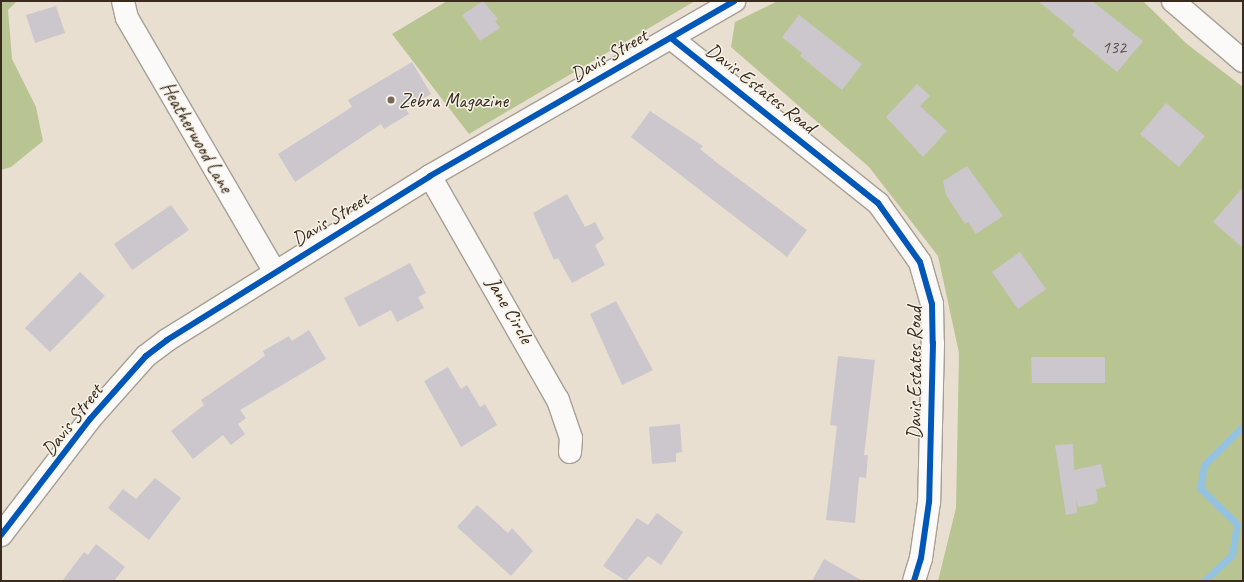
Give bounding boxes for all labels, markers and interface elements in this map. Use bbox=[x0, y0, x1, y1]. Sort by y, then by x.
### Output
street label: Davis Street bbox=[566, 23, 652, 87]
house number: 132 bbox=[1102, 36, 1126, 58]
street label: Davis Estates Road bbox=[701, 38, 821, 138]
street label: Heatherwood Lane bbox=[155, 77, 239, 197]
place label: Zebra Magazine bbox=[399, 88, 508, 112]
marker: Zebra Magazine bbox=[386, 95, 396, 105]
street label: Davis Street bbox=[287, 187, 373, 251]
street label: Jane Circle bbox=[482, 273, 538, 347]
street label: Davis Estates Road bbox=[902, 307, 926, 439]
street label: Davis Street bbox=[36, 379, 108, 461]

